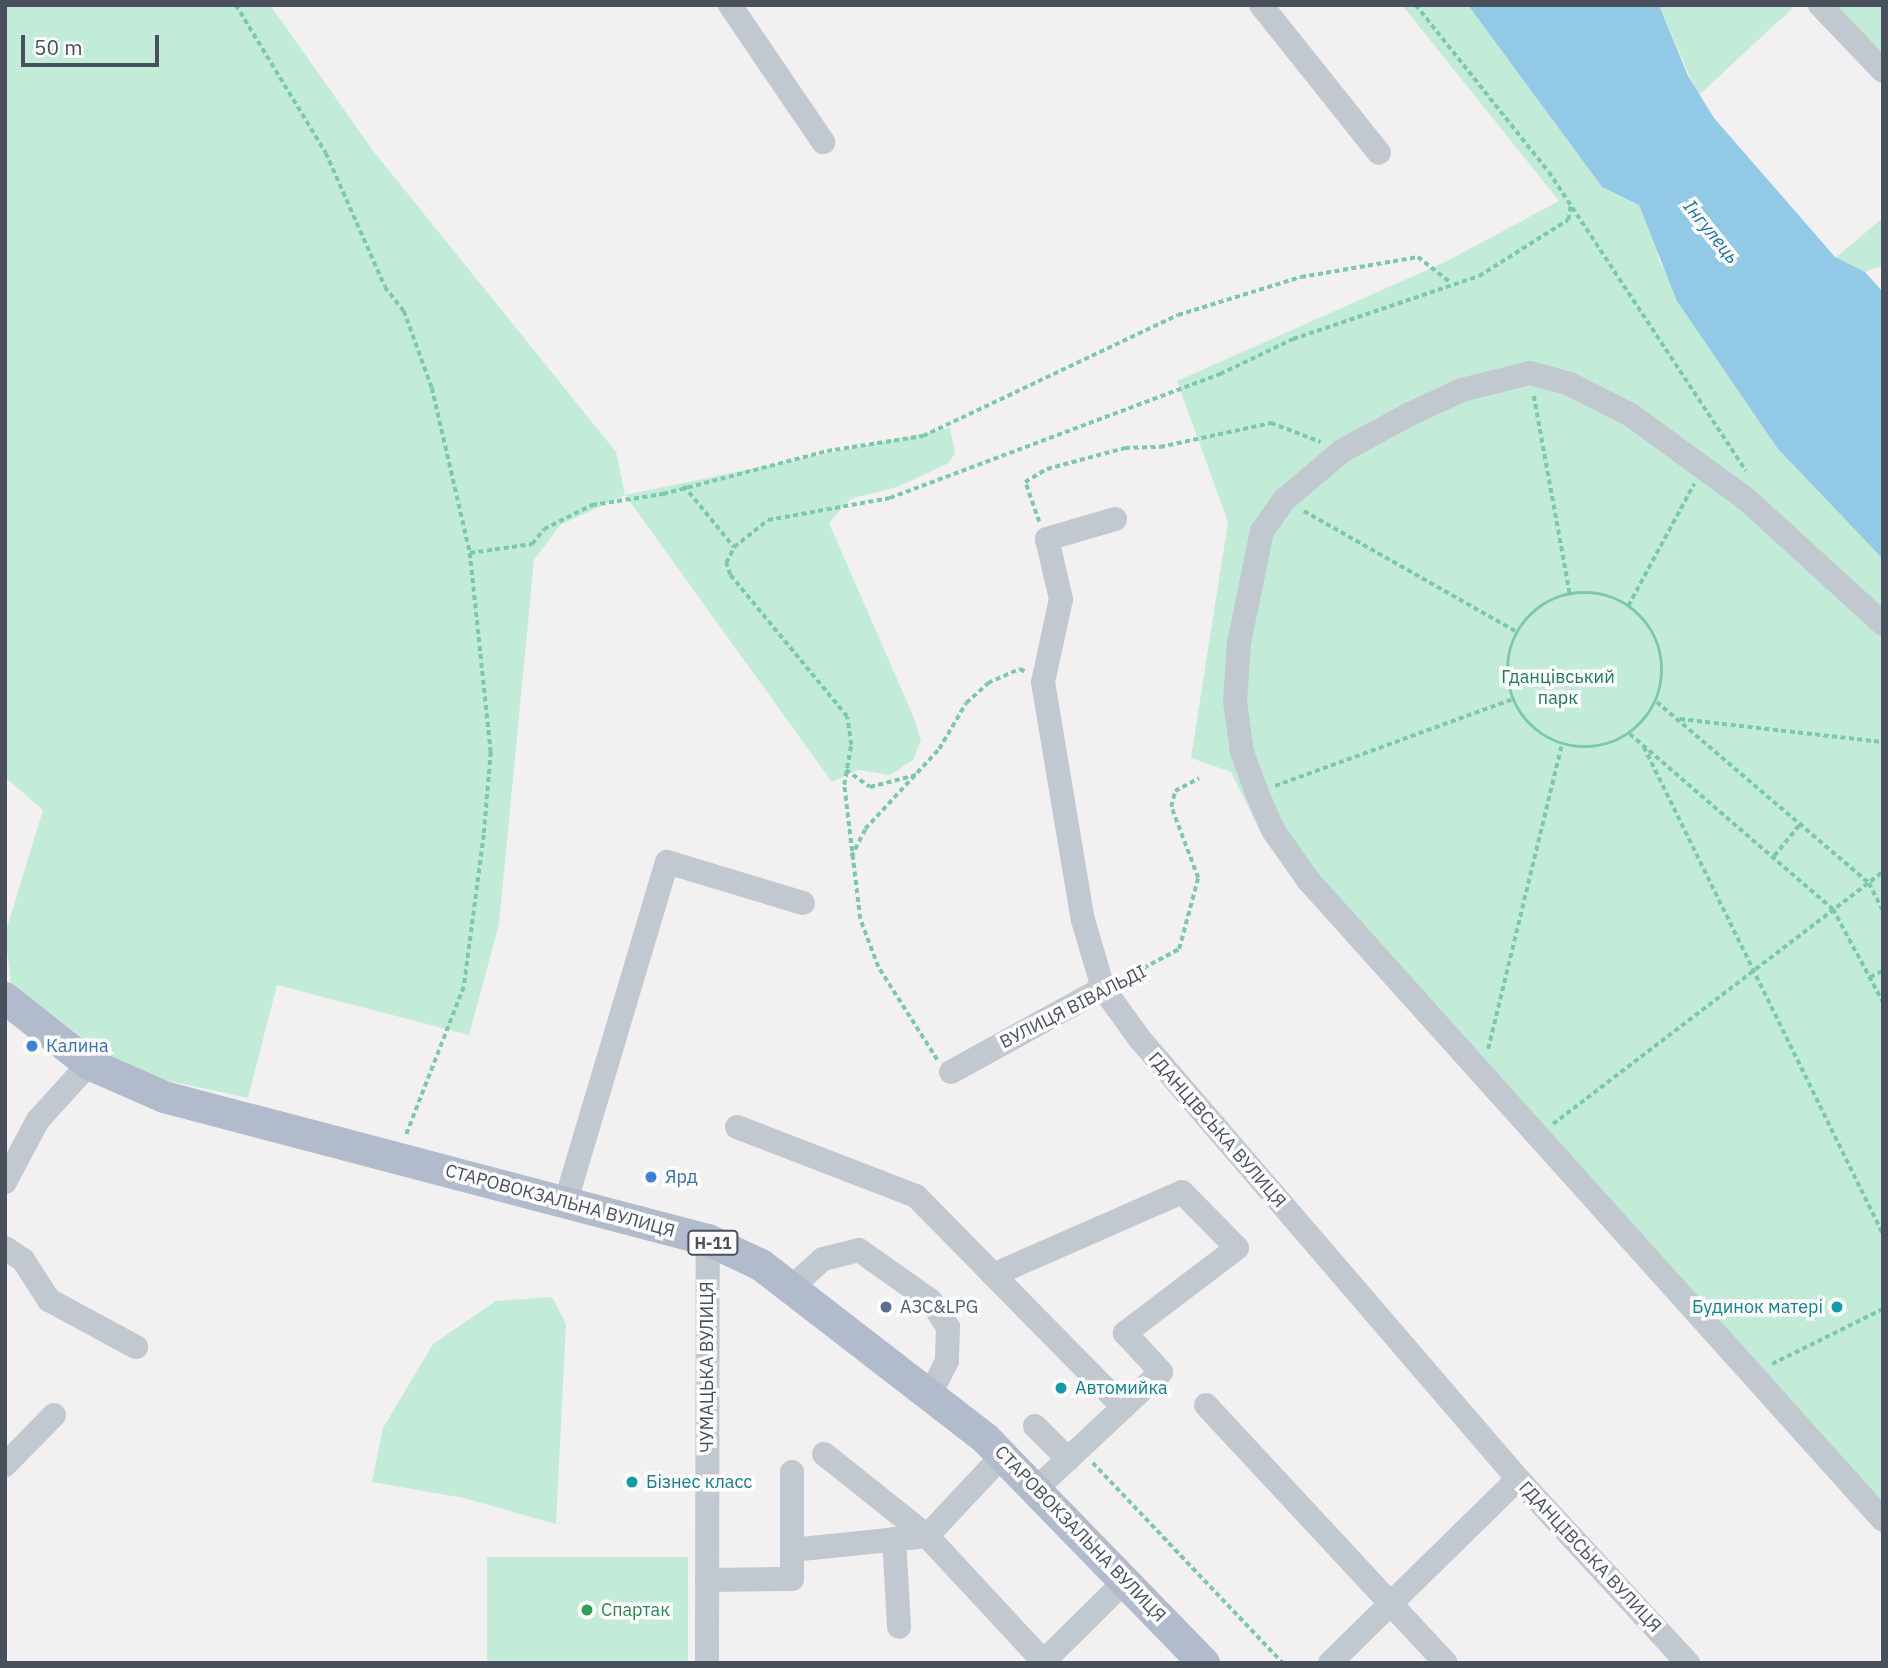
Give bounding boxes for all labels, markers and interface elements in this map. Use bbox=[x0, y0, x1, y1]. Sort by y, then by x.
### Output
scale bar bbox=[24, 21, 163, 65]
text: 50 m bbox=[34, 33, 83, 61]
water label: Інгулець bbox=[1678, 195, 1744, 269]
park label: Гданцівський парк bbox=[1501, 667, 1615, 710]
street label: ВУЛИЦЯ ВІВАЛЬДІ bbox=[996, 961, 1150, 1053]
place label: Калина bbox=[46, 1035, 109, 1057]
marker: Калина bbox=[24, 1038, 40, 1054]
street label: ГДАНЦІВСЬКА ВУЛИЦЯ bbox=[1144, 1048, 1290, 1212]
street label: СТАРОВОКЗАЛЬНА ВУЛИЦЯ bbox=[443, 1160, 677, 1242]
place label: Ярд bbox=[665, 1166, 698, 1188]
marker: Ярд bbox=[643, 1169, 659, 1185]
road number: Н-11 bbox=[687, 1231, 739, 1256]
street label: ЧУМАЦЬКА ВУЛИЦЯ bbox=[696, 1281, 718, 1453]
place label: АЗС&LPG bbox=[900, 1296, 978, 1318]
place label: Будинок матері bbox=[1692, 1296, 1823, 1318]
marker: АЗС&LPG bbox=[878, 1299, 894, 1315]
marker: Будинок матері bbox=[1829, 1299, 1845, 1315]
place label: Автомийка bbox=[1075, 1377, 1168, 1399]
marker: Автомийка bbox=[1053, 1380, 1069, 1396]
street label: СТАРОВОКЗАЛЬНА ВУЛИЦЯ bbox=[990, 1441, 1170, 1627]
place label: Бізнес класс bbox=[646, 1471, 752, 1493]
marker: Бізнес класс bbox=[624, 1474, 640, 1490]
street label: ГДАНЦІВСЬКА ВУЛИЦЯ bbox=[1514, 1477, 1666, 1637]
place label: Спартак bbox=[601, 1599, 670, 1621]
marker: Спартак bbox=[579, 1602, 595, 1618]

